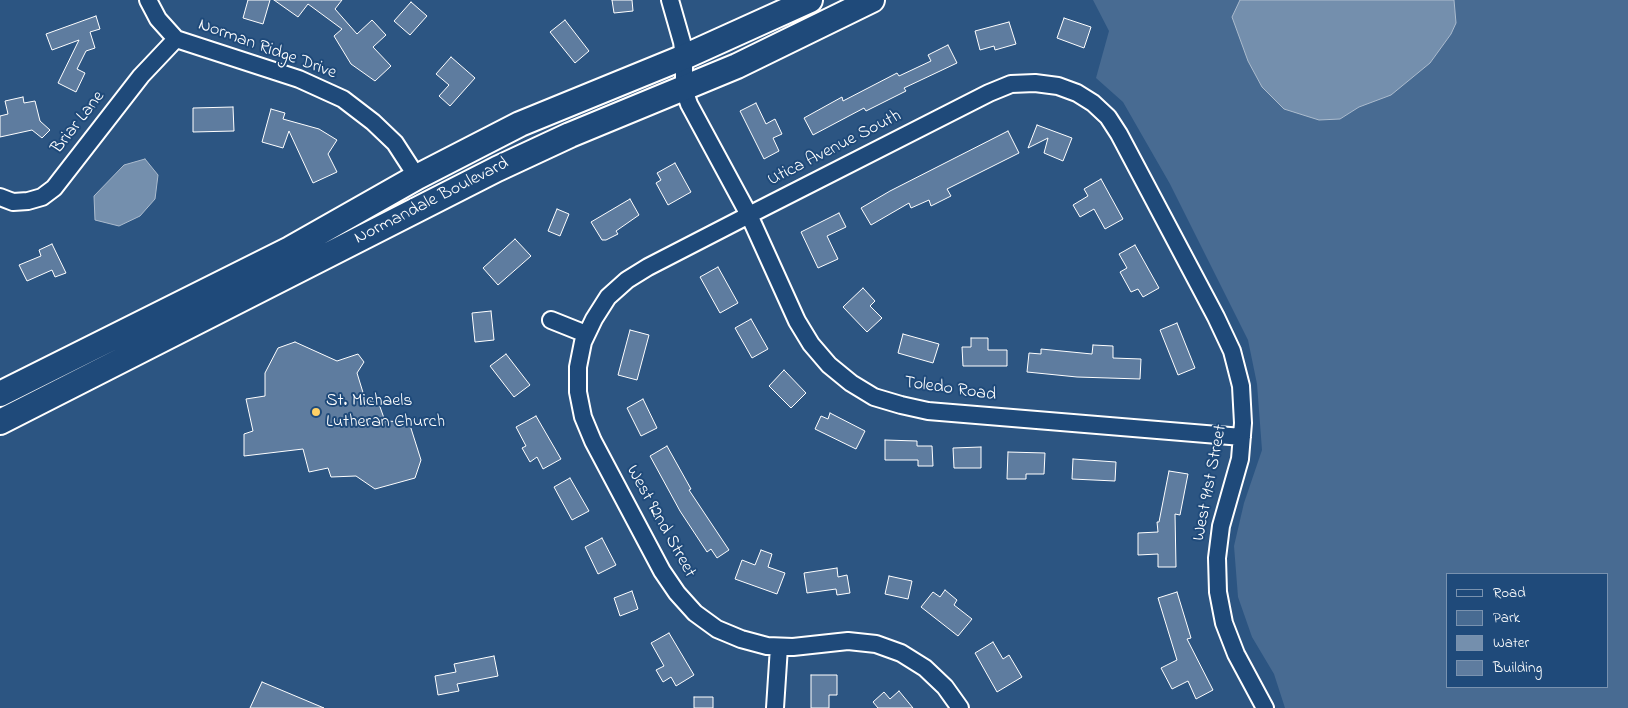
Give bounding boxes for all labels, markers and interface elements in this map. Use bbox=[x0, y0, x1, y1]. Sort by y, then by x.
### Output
street label: Norman Ridge Drive bbox=[195, 15, 339, 85]
street label: Briar Lane bbox=[48, 87, 110, 159]
street label: Utica Avenue South bbox=[765, 106, 905, 192]
street label: Normandale Boulevard bbox=[351, 154, 513, 250]
street label: Toledo Road bbox=[903, 373, 997, 407]
place label: St. Michaels Lutheran Church bbox=[326, 391, 445, 434]
marker: St. Michaels Lutheran Church bbox=[310, 406, 322, 418]
street label: West 91st Street bbox=[1189, 423, 1233, 543]
street label: West 92nd Street bbox=[620, 462, 700, 582]
legend bbox=[1446, 573, 1608, 688]
text: Road bbox=[1493, 582, 1526, 604]
text: Park bbox=[1493, 607, 1520, 629]
text: Water bbox=[1493, 632, 1529, 654]
text: Building bbox=[1493, 657, 1542, 679]

